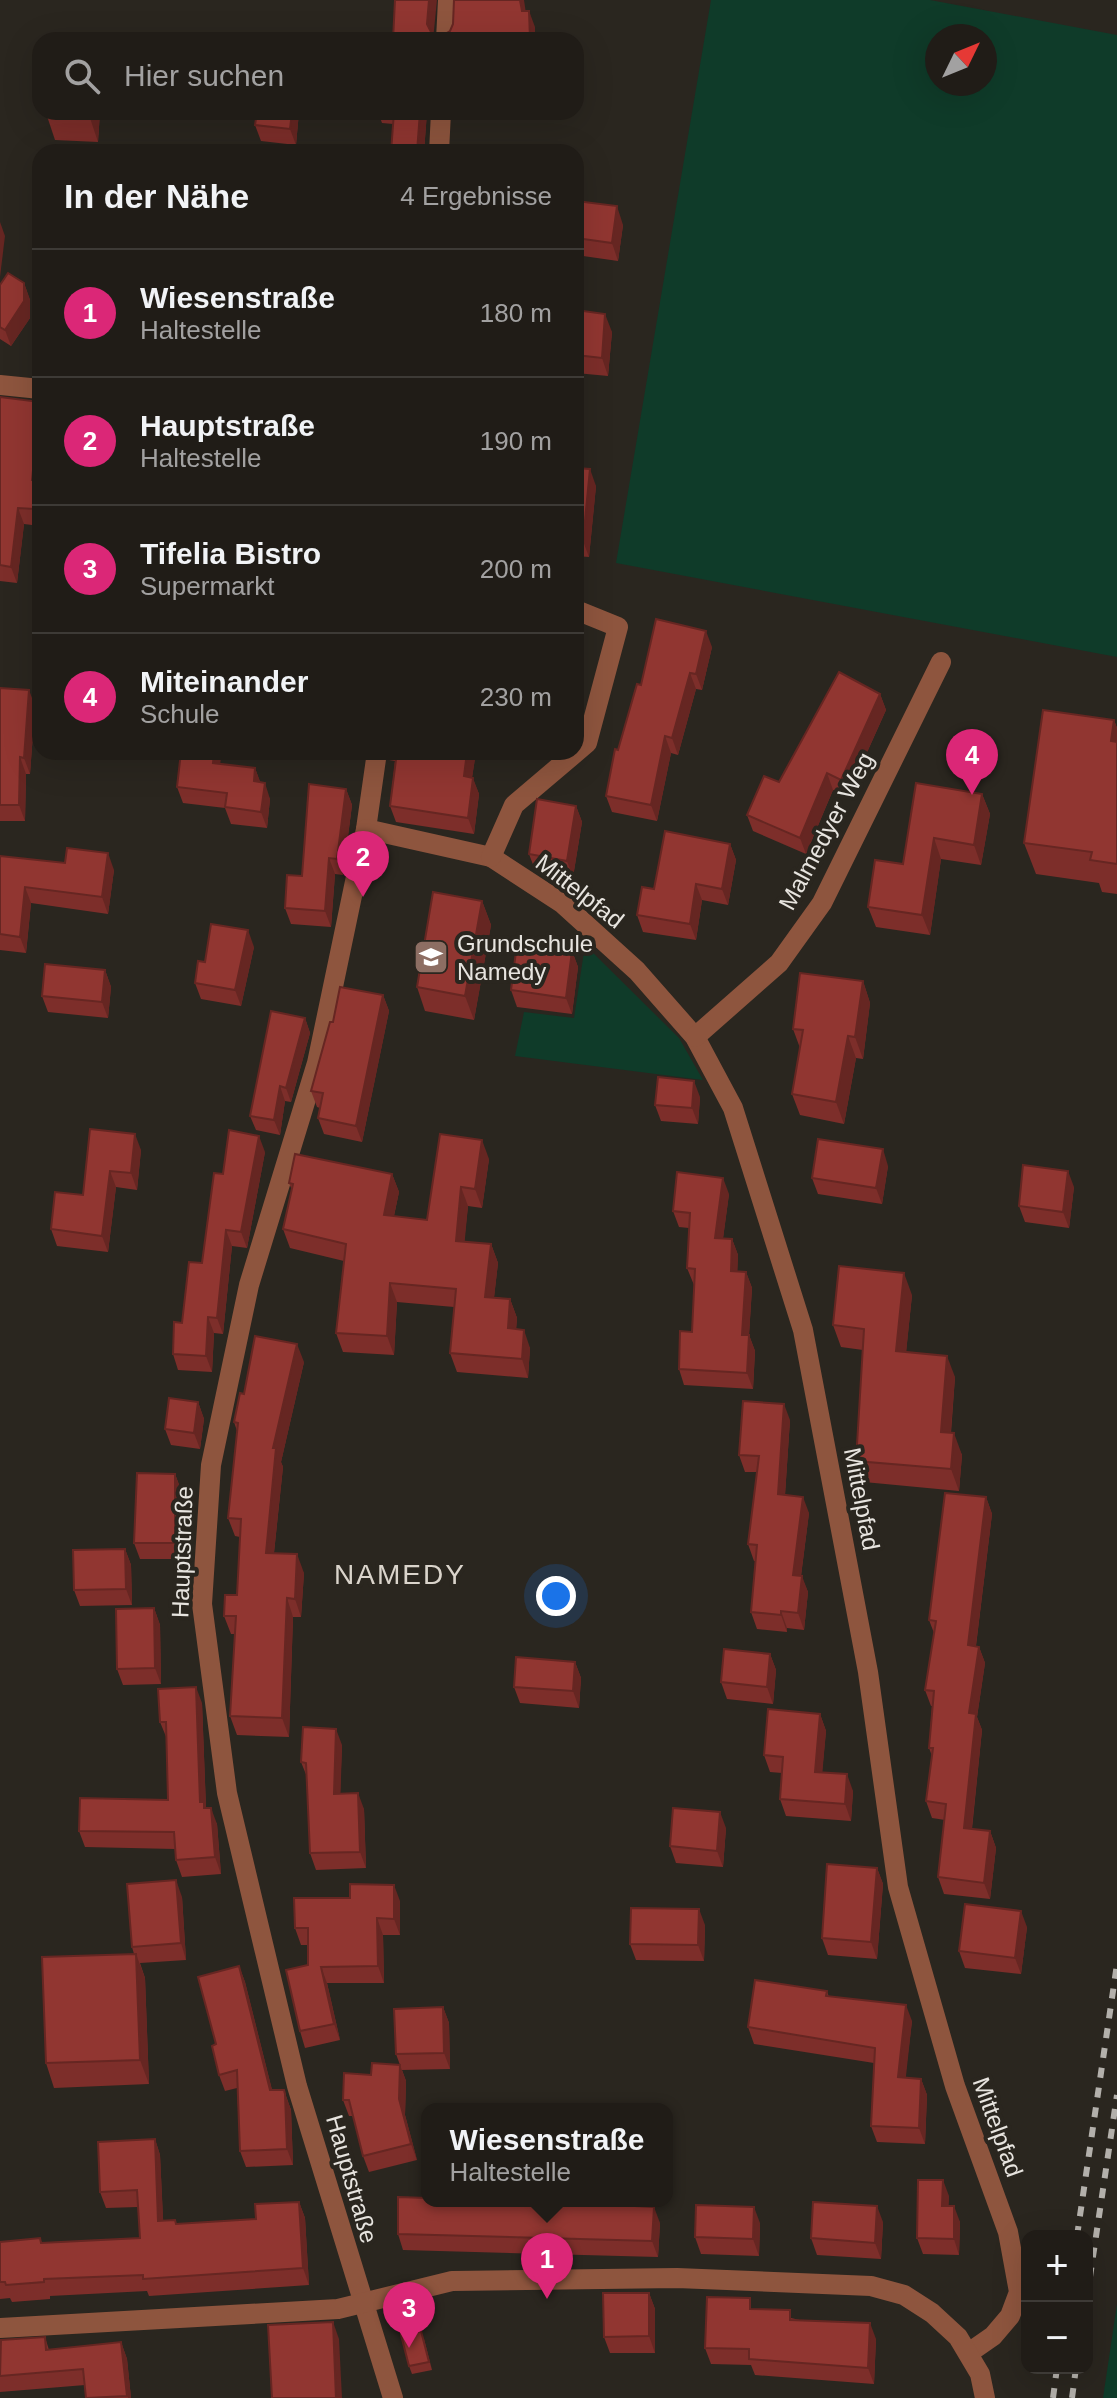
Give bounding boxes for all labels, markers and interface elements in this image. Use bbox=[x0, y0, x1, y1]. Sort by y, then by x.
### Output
north arrow bbox=[925, 24, 997, 96]
search box bbox=[32, 32, 584, 120]
icon: search bbox=[60, 54, 104, 98]
text: Hier suchen bbox=[124, 59, 284, 92]
text: In der Nähe bbox=[64, 177, 249, 215]
text: 4 Ergebnisse bbox=[400, 181, 552, 211]
text: Wiesenstraße bbox=[140, 281, 335, 314]
text: 1 bbox=[83, 298, 97, 328]
text: 180 m bbox=[480, 298, 552, 328]
text: Haltestelle bbox=[140, 315, 261, 345]
text: Hauptstraße bbox=[140, 409, 315, 442]
text: 2 bbox=[83, 426, 97, 456]
text: 190 m bbox=[480, 426, 552, 456]
text: Haltestelle bbox=[140, 443, 261, 473]
text: Tifelia Bistro bbox=[140, 537, 321, 570]
text: 3 bbox=[83, 554, 97, 584]
text: 200 m bbox=[480, 554, 552, 584]
text: Supermarkt bbox=[140, 571, 274, 601]
text: Miteinander bbox=[140, 665, 308, 698]
text: 4 bbox=[83, 682, 97, 712]
text: 230 m bbox=[480, 682, 552, 712]
text: Schule bbox=[140, 699, 220, 729]
pin: 4 bbox=[946, 729, 998, 795]
street label: Malmedyer Weg bbox=[773, 748, 879, 914]
pin: 2 bbox=[337, 831, 389, 897]
street label: Mittelpfad bbox=[531, 848, 629, 934]
place label: Grundschule Namedy bbox=[457, 930, 593, 985]
school or university icon: Grundschule Namedy bbox=[412, 938, 450, 976]
street label: Mittelpfad bbox=[839, 1445, 885, 1553]
street label: Hauptstraße bbox=[166, 1486, 198, 1618]
district label: NAMEDY bbox=[334, 1559, 466, 1590]
your location bbox=[536, 1576, 576, 1616]
street label: Mittelpfad bbox=[968, 2073, 1028, 2181]
popup bbox=[421, 2103, 673, 2207]
street label: Hauptstraße bbox=[321, 2112, 383, 2246]
text: Wiesenstraße bbox=[450, 2123, 644, 2156]
text: Haltestelle bbox=[450, 2157, 571, 2187]
map controls bbox=[1021, 2230, 1093, 2374]
button: + bbox=[1021, 2230, 1093, 2302]
pin: 1 bbox=[521, 2233, 573, 2299]
pin: 3 bbox=[383, 2282, 435, 2348]
button: − bbox=[1021, 2302, 1093, 2374]

